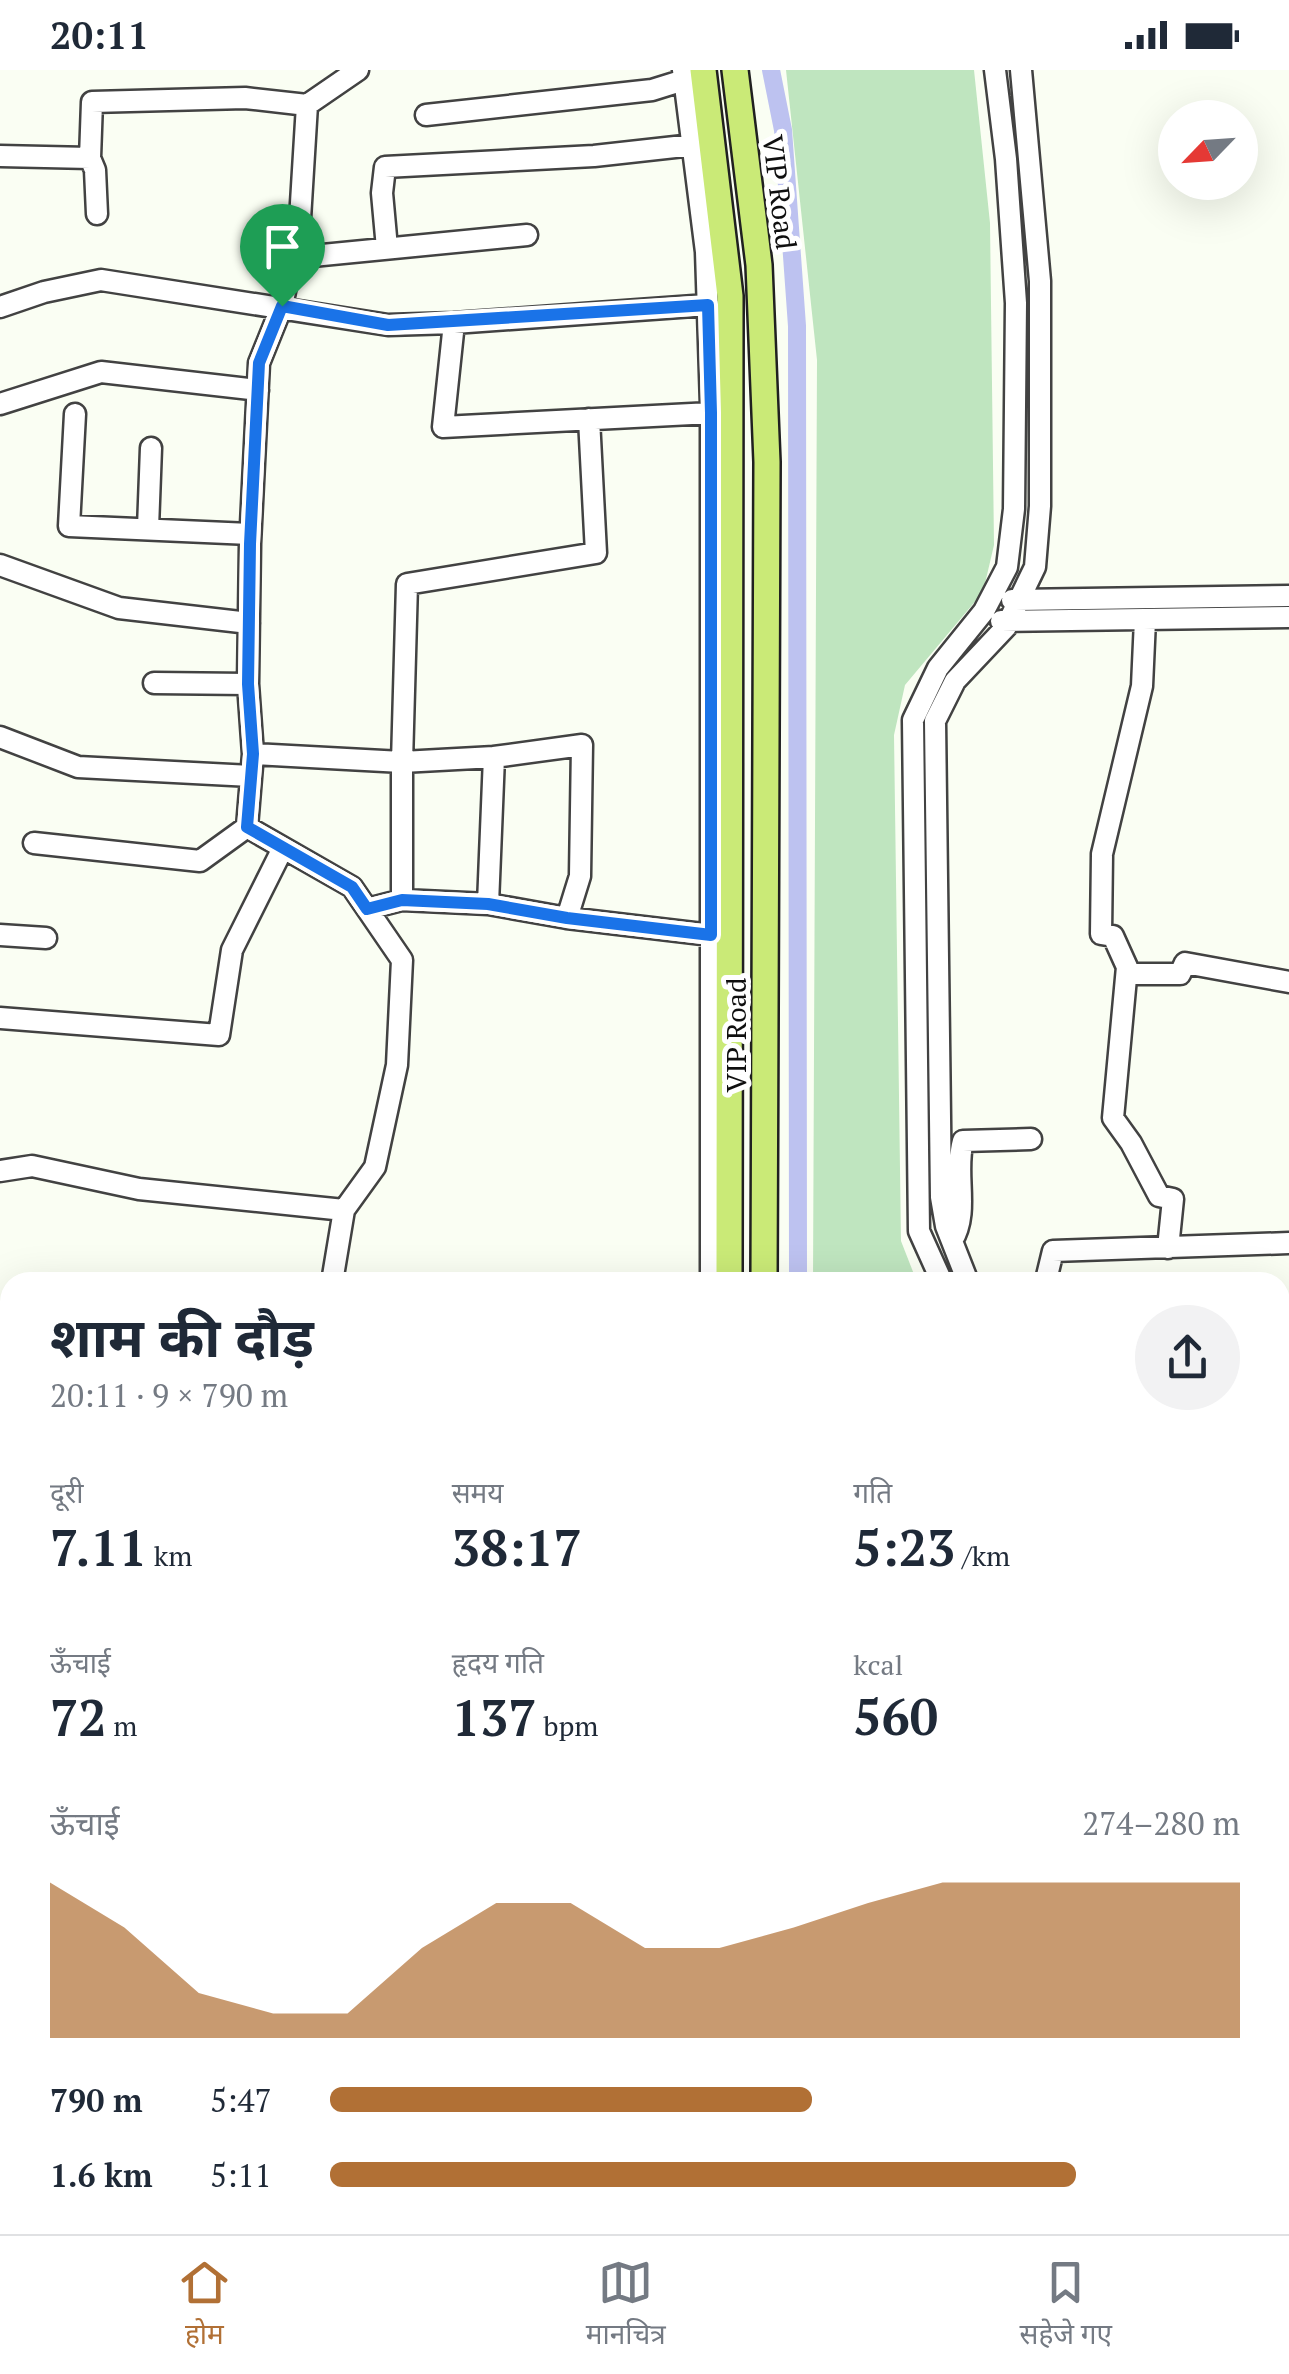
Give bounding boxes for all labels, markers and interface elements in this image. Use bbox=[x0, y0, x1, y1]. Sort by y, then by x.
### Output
text: 20:11 bbox=[50, 10, 149, 60]
north arrow bbox=[1158, 100, 1258, 200]
map controls bbox=[1158, 100, 1258, 200]
street label: VIP Road bbox=[755, 133, 805, 251]
pin bbox=[240, 204, 325, 307]
icon: arrive bbox=[255, 219, 310, 274]
street label: VIP Road bbox=[717, 978, 754, 1092]
text: शाम की दौड़ bbox=[50, 1300, 314, 1373]
button: share bbox=[1135, 1305, 1240, 1410]
text: 20:11 · 9 × 790 m bbox=[50, 1374, 288, 1416]
text: दूरी bbox=[50, 1474, 84, 1511]
text: समय bbox=[452, 1474, 504, 1511]
text: गति bbox=[853, 1474, 892, 1511]
text: 7.11 bbox=[50, 1514, 147, 1580]
text: 38:17 bbox=[452, 1514, 582, 1580]
text: 5:23 bbox=[853, 1514, 955, 1580]
text: km bbox=[147, 1537, 192, 1574]
text: /km bbox=[955, 1537, 1010, 1574]
text: ऊँचाई bbox=[50, 1644, 111, 1681]
text: हृदय गति bbox=[452, 1644, 544, 1681]
text: kcal bbox=[853, 1646, 903, 1683]
text: 560 bbox=[853, 1683, 938, 1749]
text: 72 bbox=[50, 1684, 107, 1750]
text: 137 bbox=[452, 1684, 536, 1750]
text: m bbox=[107, 1707, 137, 1744]
text: bpm bbox=[536, 1707, 598, 1744]
text: ऊँचाई bbox=[50, 1802, 119, 1844]
text: 274–280 m bbox=[1082, 1802, 1240, 1844]
text: 790 m bbox=[50, 2079, 142, 2121]
text: 5:47 bbox=[210, 2079, 272, 2121]
text: 1.6 km bbox=[50, 2154, 153, 2196]
text: 5:11 bbox=[210, 2154, 272, 2196]
tab: होम bbox=[177, 2255, 232, 2355]
tab: मानचित्र bbox=[586, 2255, 666, 2355]
tab: सहेजे गए bbox=[1019, 2255, 1112, 2355]

